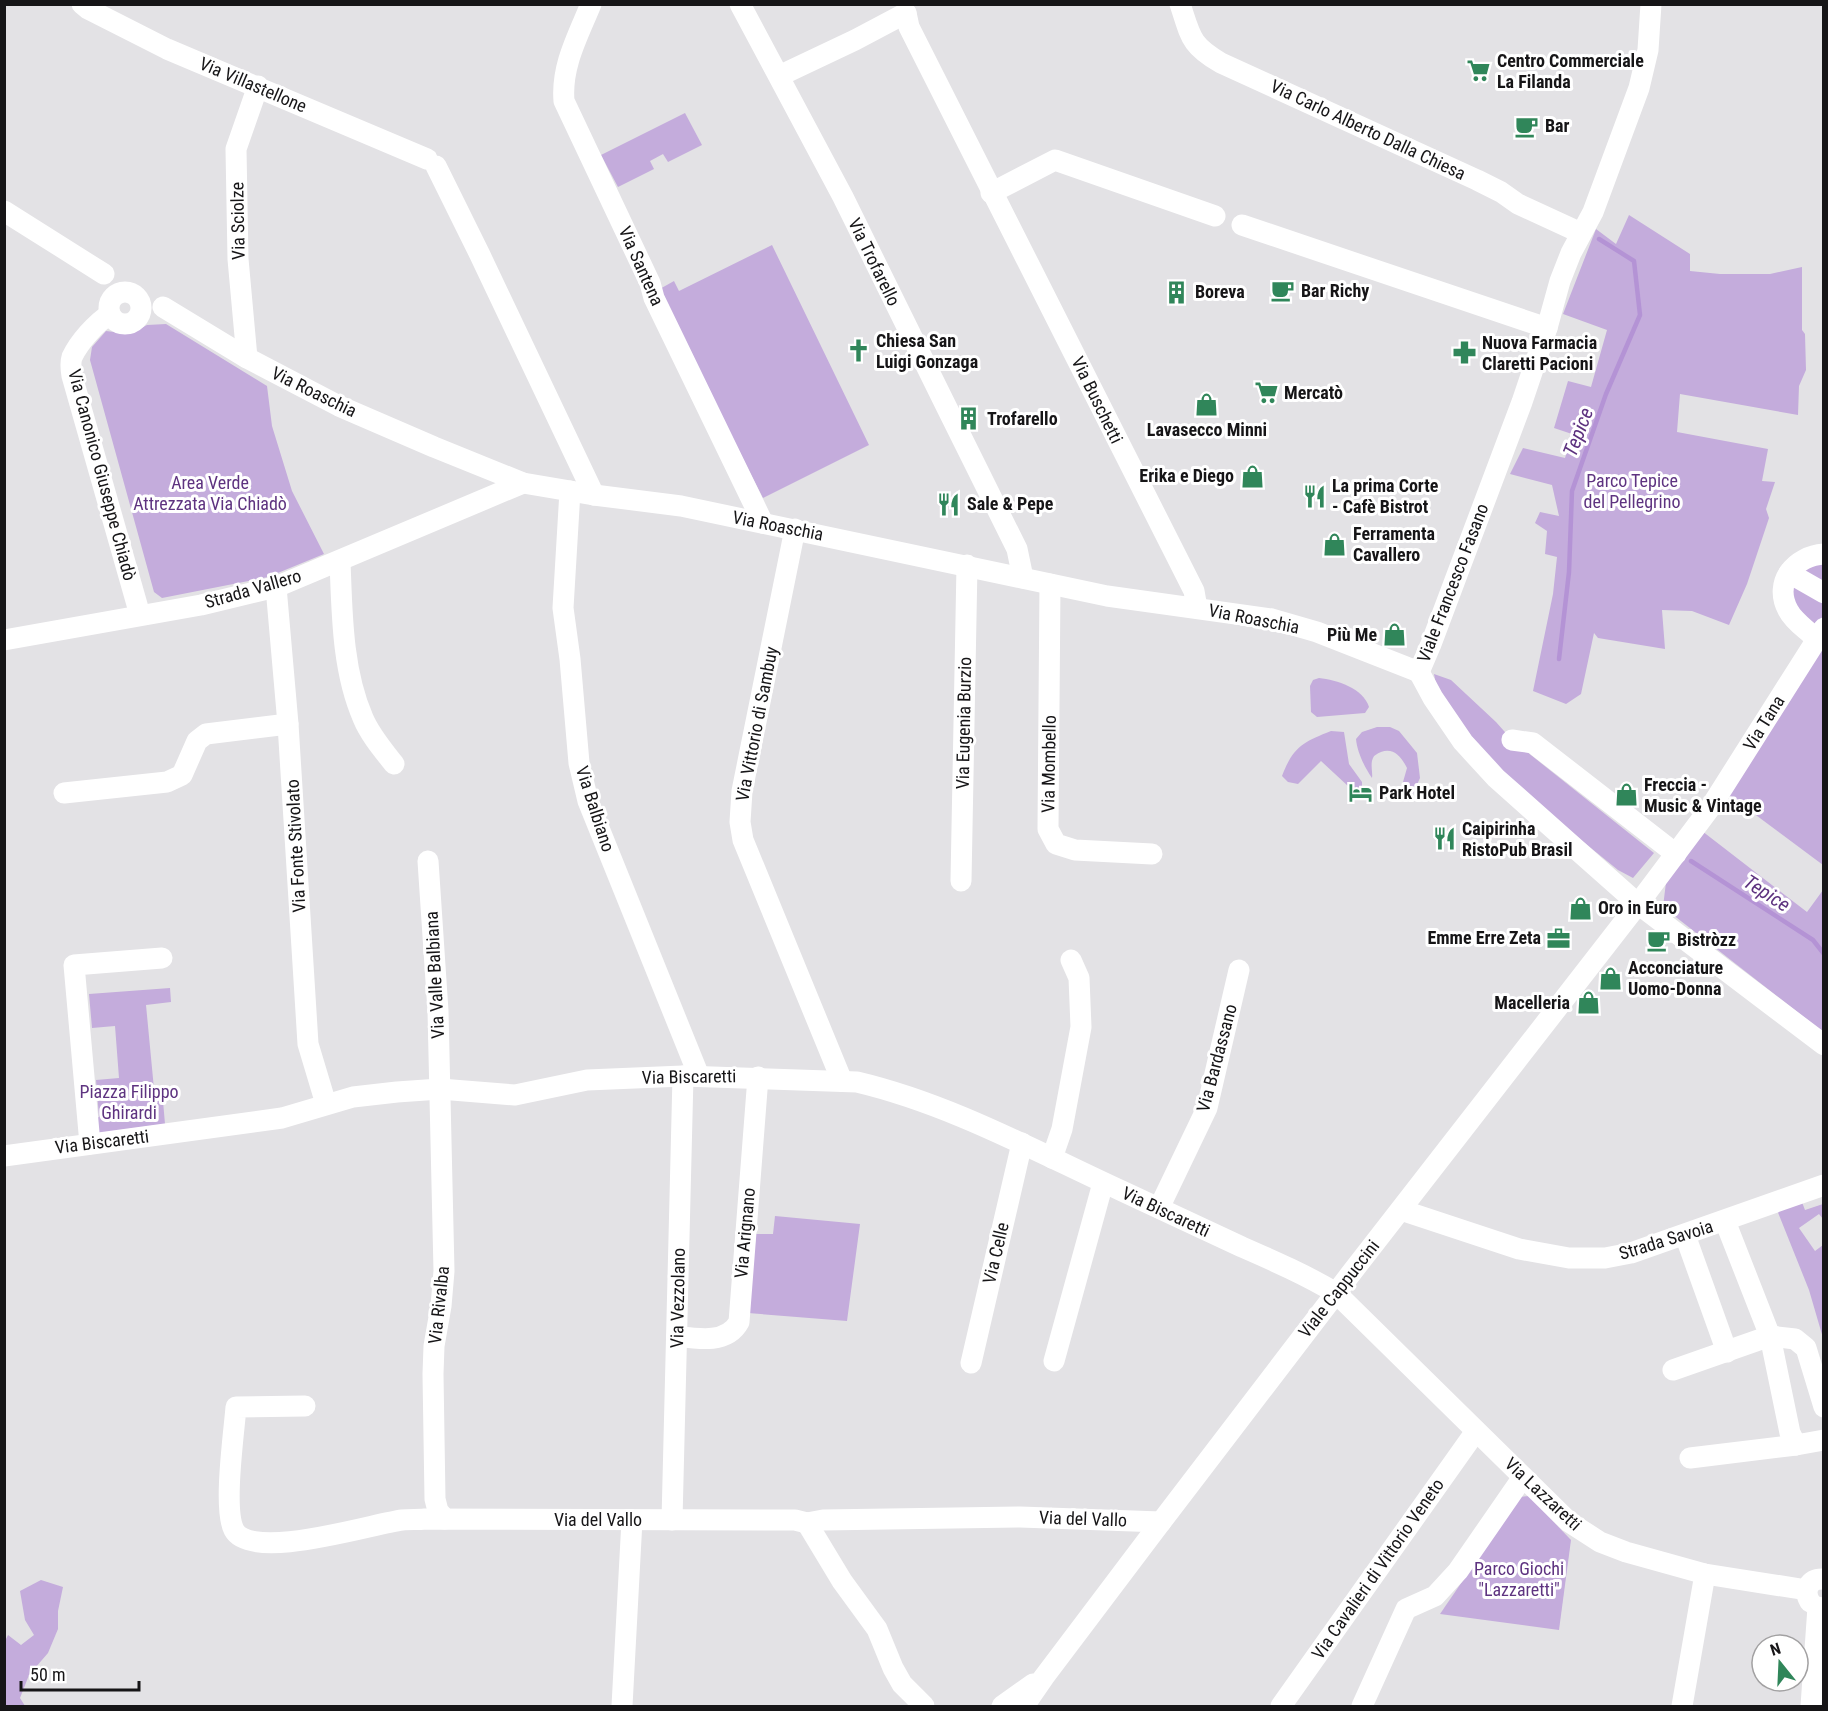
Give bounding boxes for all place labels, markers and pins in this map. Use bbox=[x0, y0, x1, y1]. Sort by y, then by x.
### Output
place label: Centro Commerciale La Filanda bbox=[1497, 50, 1644, 92]
supermarket icon: Centro Commerciale La Filanda bbox=[1466, 58, 1492, 84]
cafe icon: Bar bbox=[1514, 113, 1540, 139]
place label: Bar bbox=[1545, 115, 1570, 136]
cafe icon: Bar Richy bbox=[1270, 278, 1296, 304]
building icon: Boreva bbox=[1164, 279, 1190, 305]
place label: Bar Richy bbox=[1301, 280, 1369, 301]
place label: Boreva bbox=[1195, 281, 1245, 302]
place label: Chiesa San Luigi Gonzaga bbox=[876, 330, 978, 372]
place label: Nuova Farmacia Claretti Pacioni bbox=[1482, 332, 1597, 374]
church icon: Chiesa San Luigi Gonzaga bbox=[845, 338, 871, 364]
pharmacy icon: Nuova Farmacia Claretti Pacioni bbox=[1451, 340, 1477, 366]
supermarket icon: Mercatò bbox=[1253, 380, 1279, 406]
place label: Mercatò bbox=[1284, 382, 1343, 403]
shop icon: Lavasecco Minni bbox=[1194, 391, 1220, 417]
building icon: Trofarello bbox=[956, 406, 982, 432]
place label: Trofarello bbox=[987, 408, 1058, 429]
place label: Lavasecco Minni bbox=[1147, 419, 1267, 440]
shop icon: Erika e Diego bbox=[1239, 463, 1265, 489]
place label: Erika e Diego bbox=[1139, 465, 1234, 486]
place label: La prima Corte - Cafè Bistrot bbox=[1332, 475, 1439, 517]
restaurant icon: La prima Corte - Cafè Bistrot bbox=[1301, 483, 1327, 509]
restaurant icon: Sale & Pepe bbox=[936, 491, 962, 517]
place label: Sale & Pepe bbox=[967, 493, 1054, 514]
place label: Ferramenta Cavallero bbox=[1353, 523, 1435, 565]
shop icon: Ferramenta Cavallero bbox=[1322, 531, 1348, 557]
shop icon: Più Me bbox=[1382, 622, 1408, 648]
place label: Più Me bbox=[1327, 624, 1377, 645]
place label: Freccia - Music & Vintage bbox=[1644, 774, 1762, 816]
hotel icon: Park Hotel bbox=[1348, 780, 1374, 806]
place label: Park Hotel bbox=[1379, 782, 1455, 803]
shop icon: Freccia - Music & Vintage bbox=[1613, 782, 1639, 808]
place label: Caipirinha RistoPub Brasil bbox=[1462, 818, 1573, 860]
restaurant icon: Caipirinha RistoPub Brasil bbox=[1431, 826, 1457, 852]
shop icon: Oro in Euro bbox=[1567, 895, 1593, 921]
place label: Oro in Euro bbox=[1598, 897, 1677, 918]
office icon: Emme Erre Zeta bbox=[1546, 925, 1572, 951]
place label: Emme Erre Zeta bbox=[1427, 927, 1541, 948]
cafe icon: Bistròzz bbox=[1646, 927, 1672, 953]
place label: Bistròzz bbox=[1677, 929, 1736, 950]
place label: Acconciature Uomo-Donna bbox=[1628, 957, 1724, 999]
shop icon: Acconciature Uomo-Donna bbox=[1597, 965, 1623, 991]
shop icon: Macelleria bbox=[1575, 990, 1601, 1016]
place label: Macelleria bbox=[1494, 992, 1570, 1013]

